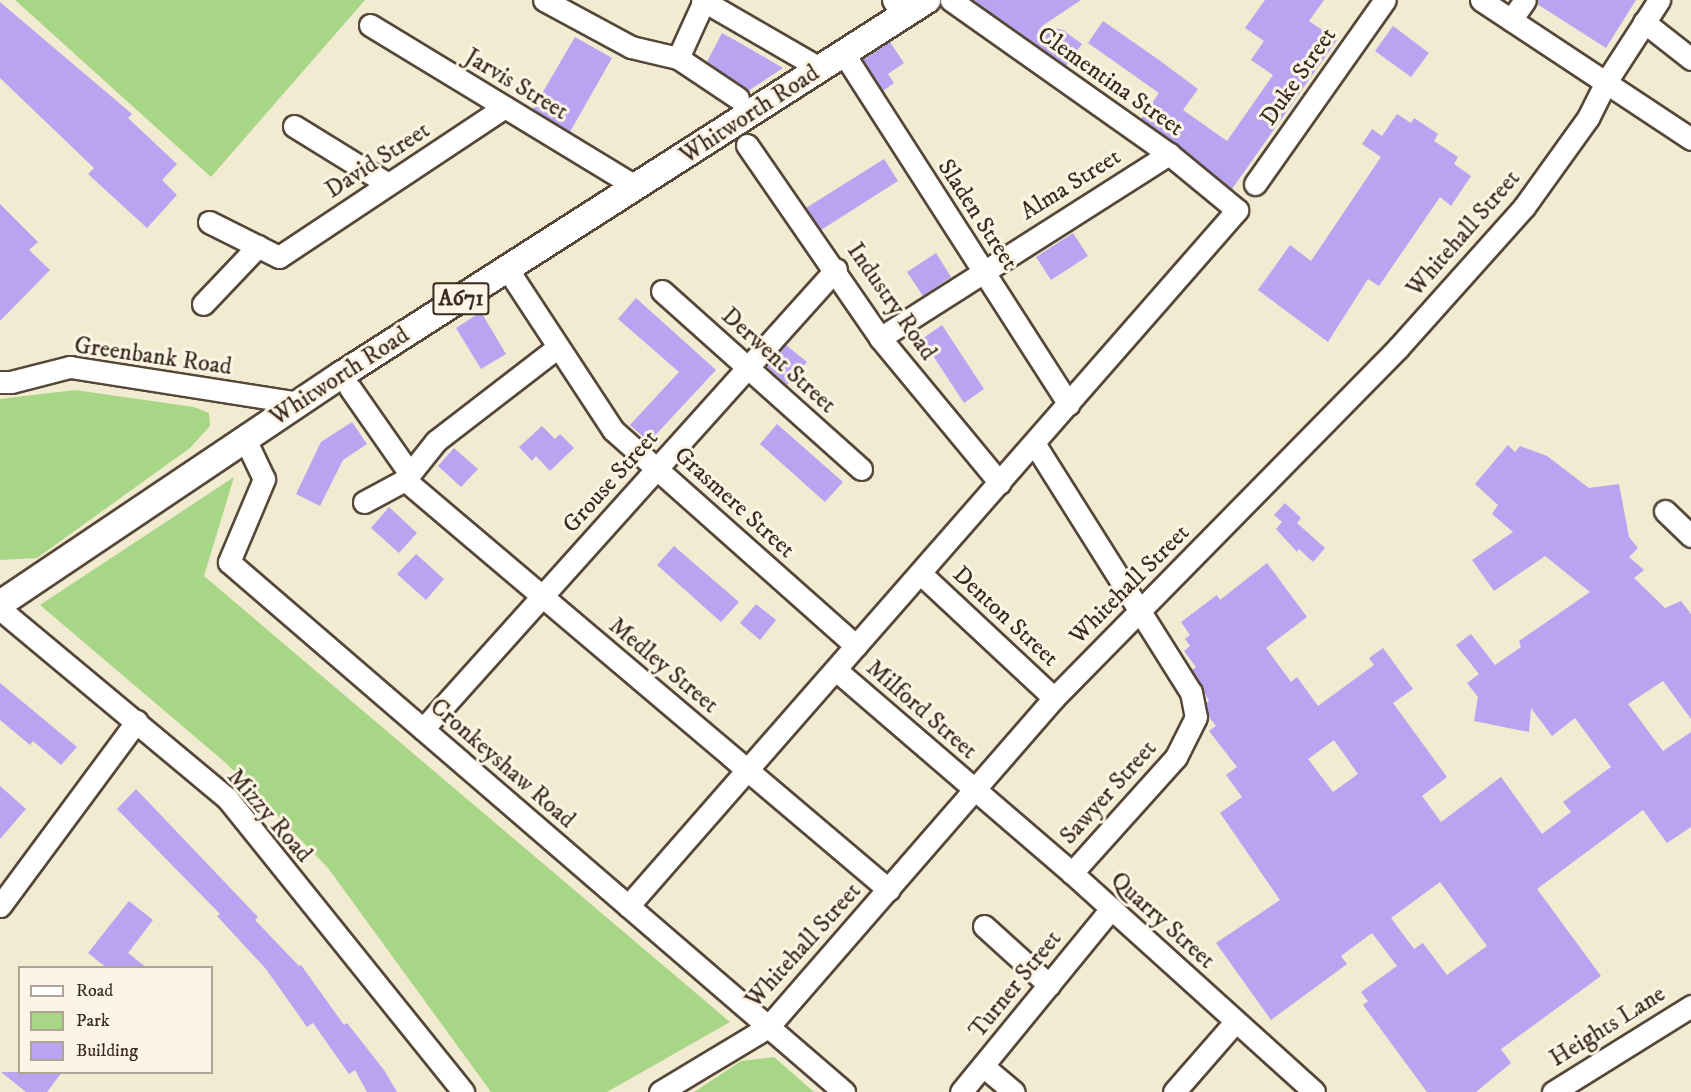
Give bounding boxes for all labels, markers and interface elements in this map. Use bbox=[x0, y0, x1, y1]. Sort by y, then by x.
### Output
street label: Clementina Street bbox=[1031, 21, 1189, 143]
street label: Duke Street bbox=[1255, 22, 1343, 132]
street label: Jarvis Street bbox=[459, 43, 573, 127]
street label: Whitworth Road bbox=[675, 59, 825, 171]
street label: David Street bbox=[320, 117, 436, 205]
street label: Alma Street bbox=[1016, 143, 1126, 227]
street label: Sladen Street bbox=[931, 154, 1023, 276]
street label: Whitehall Street bbox=[1401, 165, 1527, 303]
street label: Industry Road bbox=[840, 238, 942, 366]
road number: A671 bbox=[431, 280, 491, 318]
street label: Derwent Street bbox=[715, 302, 841, 420]
street label: Whitworth Road bbox=[265, 321, 415, 433]
street label: Greenbank Road bbox=[72, 332, 234, 382]
street label: Grouse Street bbox=[557, 424, 665, 540]
street label: Grasmere Street bbox=[668, 441, 800, 565]
street label: Whitehall Street bbox=[1064, 519, 1196, 651]
street label: Denton Street bbox=[946, 561, 1064, 673]
street label: Medley Street bbox=[602, 612, 724, 720]
street label: Milford Street bbox=[860, 654, 982, 766]
street label: Cronkeyshaw Road bbox=[424, 693, 580, 835]
street label: Sawyer Street bbox=[1055, 735, 1163, 851]
street label: Mizzy Road bbox=[220, 763, 318, 869]
street label: Quarry Street bbox=[1104, 867, 1220, 975]
street label: Whitehall Street bbox=[740, 878, 868, 1014]
street label: Turner Street bbox=[964, 925, 1068, 1045]
legend bbox=[18, 966, 213, 1074]
text: Road bbox=[76, 980, 113, 1002]
street label: Heights Lane bbox=[1545, 980, 1671, 1074]
text: Park bbox=[76, 1010, 110, 1032]
text: Building bbox=[76, 1040, 138, 1062]

